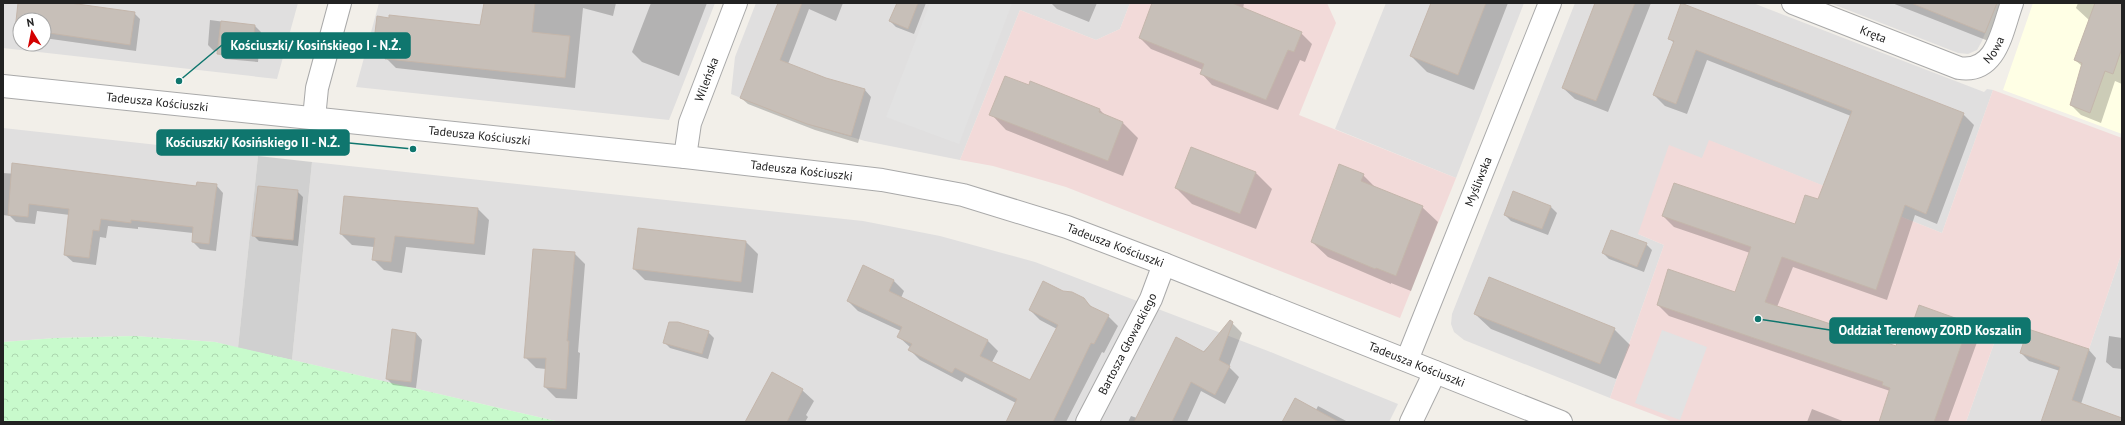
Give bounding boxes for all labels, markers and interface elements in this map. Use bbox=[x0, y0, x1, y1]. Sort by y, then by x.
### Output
north arrow bbox=[12, 12, 52, 52]
text: N bbox=[25, 15, 35, 30]
street label: Kręta bbox=[1858, 22, 1889, 46]
callout: Kościuszki/ Kosińskiego I - N.Ż. bbox=[222, 33, 410, 58]
street label: Nowa bbox=[1980, 34, 2007, 67]
text: Kościuszki/ Kosińskiego I - N.Ż. bbox=[231, 37, 401, 54]
street label: Wileńska bbox=[691, 55, 722, 103]
street label: Tadeusza Kościuszki bbox=[105, 89, 209, 114]
street label: Tadeusza Kościuszki bbox=[428, 122, 531, 148]
callout: Kościuszki/ Kosińskiego II - N.Ż. bbox=[157, 130, 349, 155]
text: Kościuszki/ Kosińskiego II - N.Ż. bbox=[166, 134, 340, 151]
street label: Myśliwska bbox=[1461, 154, 1495, 209]
street label: Tadeusza Kościuszki bbox=[750, 157, 853, 184]
street label: Tadeusza Kościuszki bbox=[1065, 220, 1166, 270]
street label: Bartosza Głowackiego bbox=[1095, 291, 1160, 397]
callout: Oddział Terenowy ZORD Koszalin bbox=[1830, 318, 2030, 343]
text: Oddział Terenowy ZORD Koszalin bbox=[1838, 322, 2022, 339]
street label: Tadeusza Kościuszki bbox=[1366, 338, 1467, 390]

